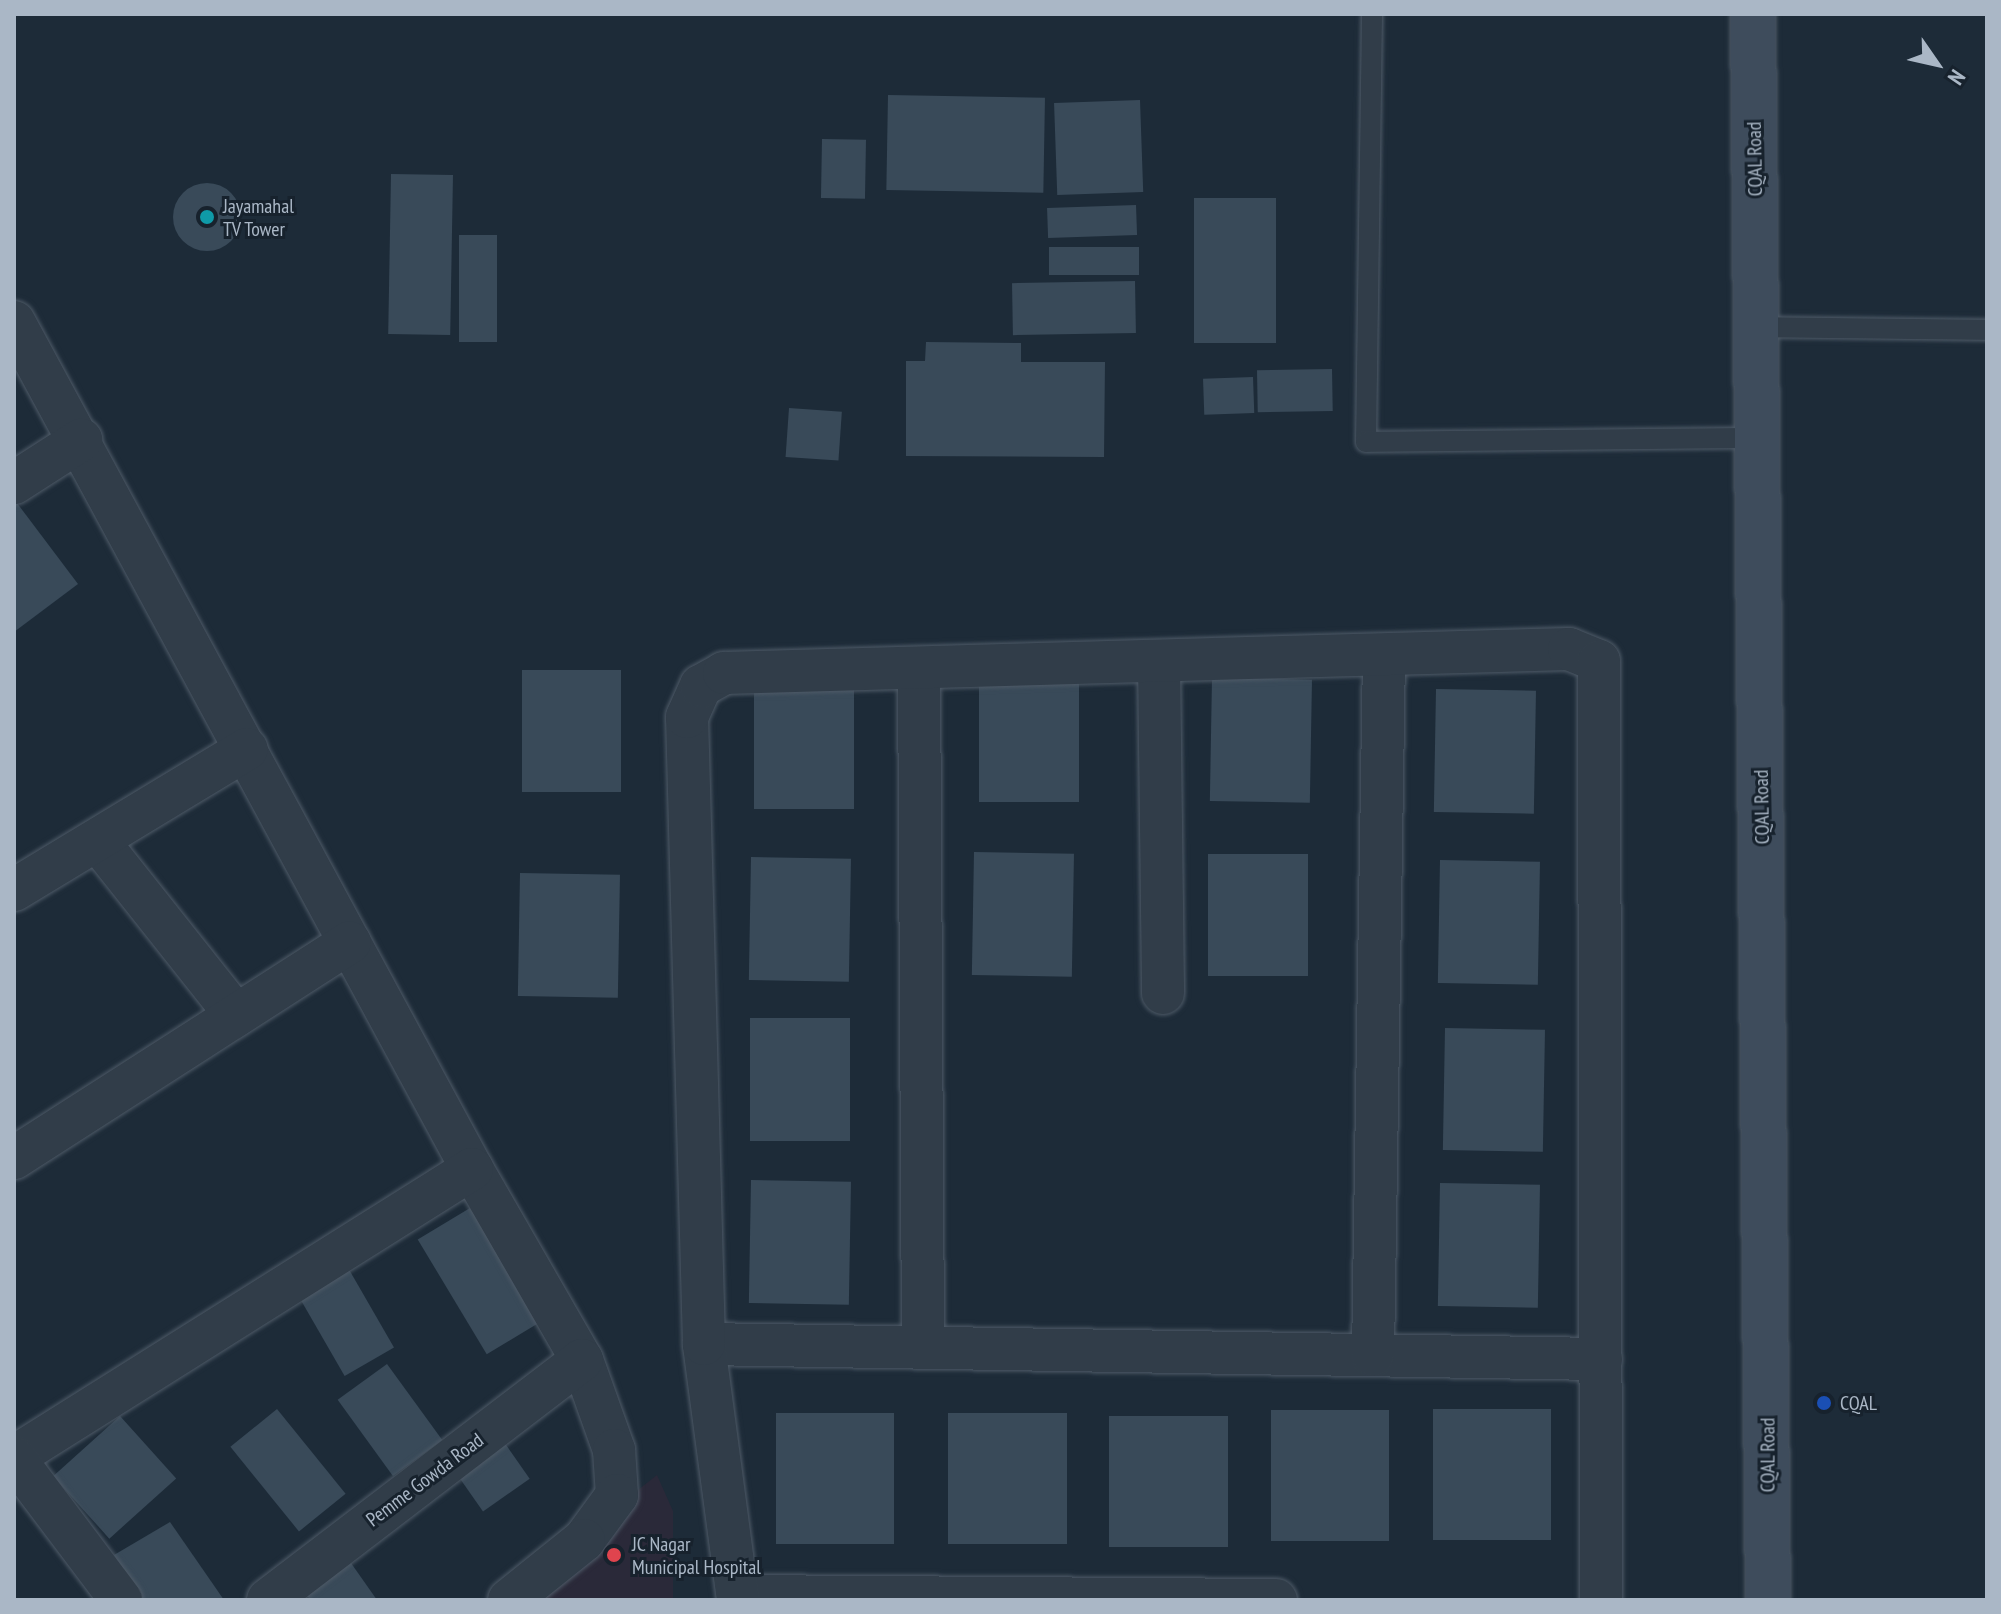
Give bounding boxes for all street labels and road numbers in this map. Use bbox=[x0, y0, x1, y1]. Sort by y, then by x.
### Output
street label: CQAL Road bbox=[1742, 121, 1768, 197]
street label: CQAL Road bbox=[1749, 769, 1775, 845]
street label: CQAL Road bbox=[1756, 1417, 1780, 1493]
street label: Pemme Gowda Road bbox=[362, 1428, 488, 1532]

